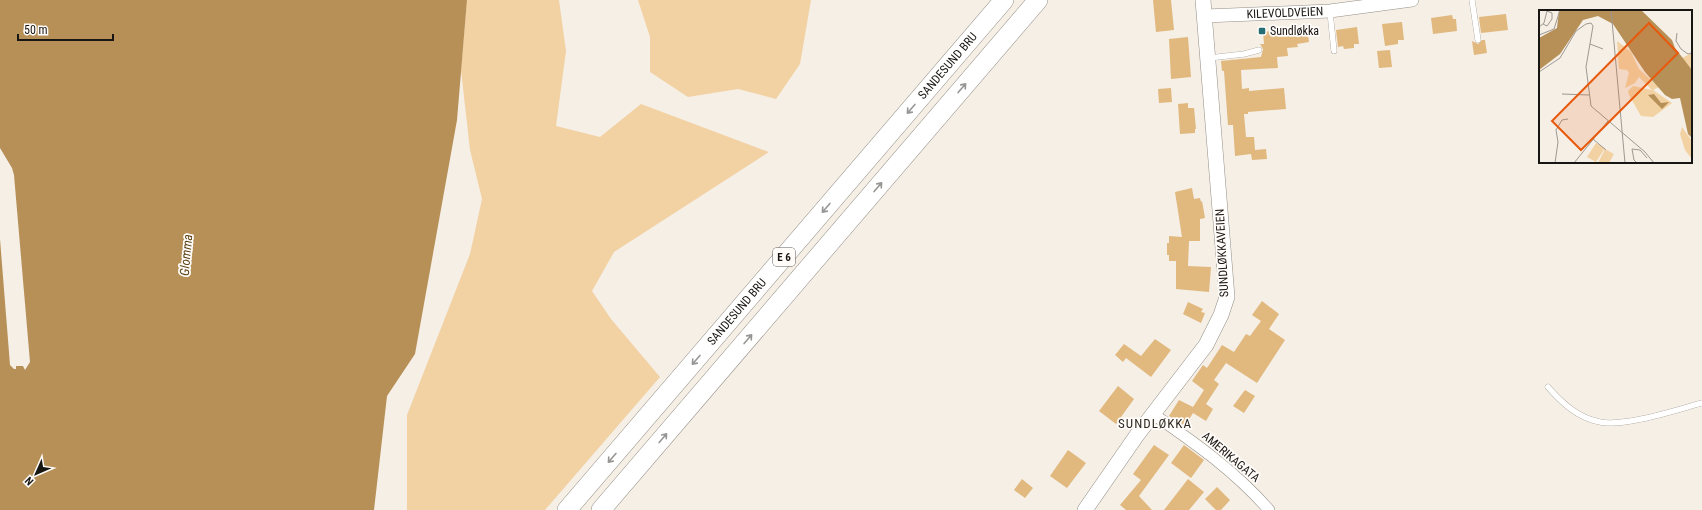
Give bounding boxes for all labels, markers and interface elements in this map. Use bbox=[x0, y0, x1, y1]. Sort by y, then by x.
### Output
street label: KILEVOLDVEIEN bbox=[1246, 4, 1324, 21]
inset map bbox=[1539, 10, 1692, 163]
scale bar bbox=[18, 16, 113, 42]
text: 50 m bbox=[24, 23, 48, 37]
place label: Sundløkka bbox=[1270, 24, 1319, 38]
marker: Sundløkka bbox=[1257, 26, 1267, 36]
street label: SANDESUND BRU bbox=[915, 29, 980, 102]
one-way arrow bbox=[958, 83, 967, 94]
one-way arrow bbox=[906, 104, 915, 114]
one-way arrow bbox=[873, 182, 882, 192]
one-way arrow bbox=[822, 202, 831, 213]
street label: SUNDLØKKAVEIEN bbox=[1213, 208, 1231, 298]
water label: Glomma bbox=[177, 234, 195, 276]
road number: E 6 bbox=[773, 248, 795, 266]
street label: SANDESUND BRU bbox=[704, 275, 769, 348]
one-way arrow bbox=[743, 334, 752, 344]
one-way arrow bbox=[692, 354, 701, 365]
district label: SUNDLØKKA bbox=[1118, 416, 1192, 431]
street label: AMERIKAGATA bbox=[1199, 429, 1263, 485]
one-way arrow bbox=[659, 432, 668, 443]
one-way arrow bbox=[607, 453, 616, 464]
north arrow bbox=[16, 454, 56, 494]
text: N bbox=[22, 474, 36, 488]

